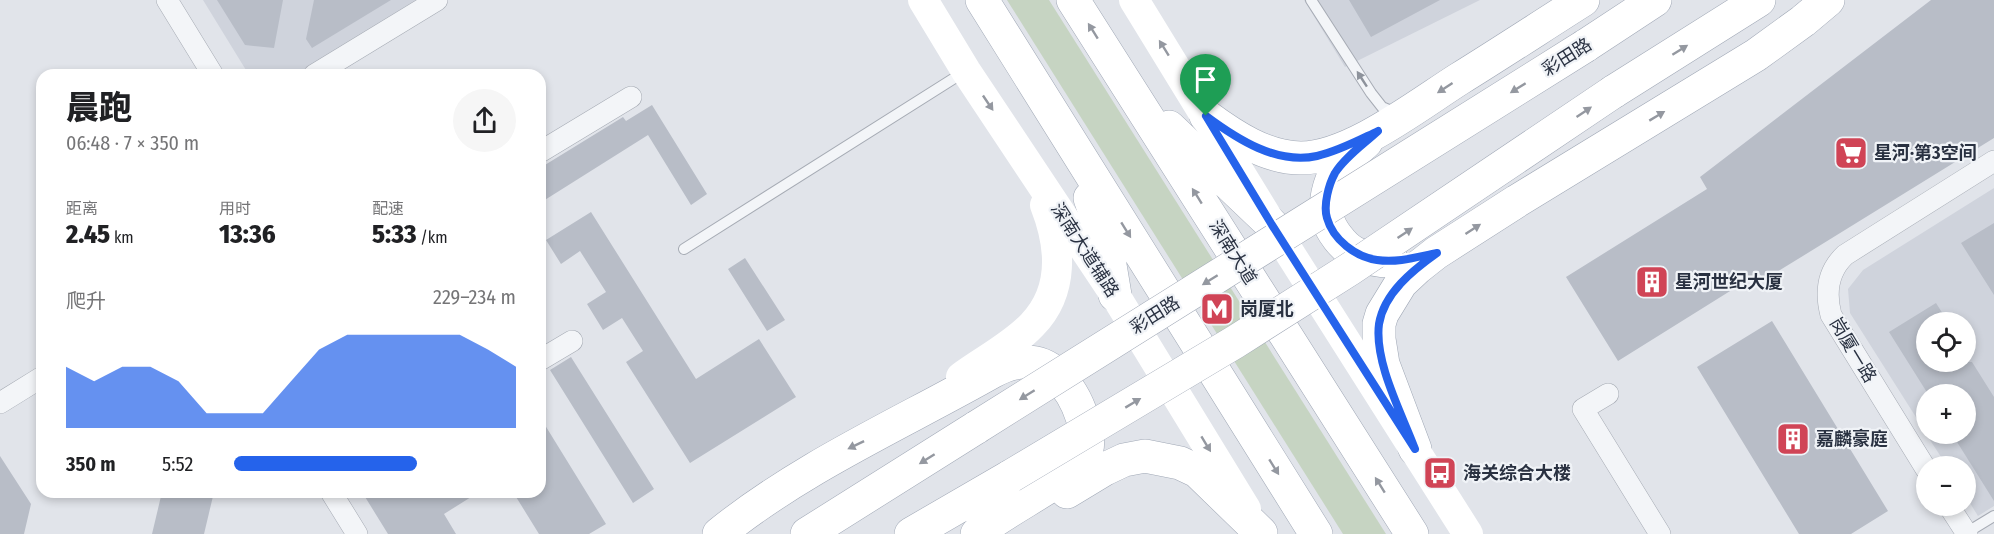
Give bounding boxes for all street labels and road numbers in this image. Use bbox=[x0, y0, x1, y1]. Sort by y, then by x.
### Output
street label: 彩田路 bbox=[1538, 33, 1596, 81]
street label: 深南大道辅路 bbox=[1046, 199, 1124, 301]
street label: 深南大道 bbox=[1205, 216, 1261, 288]
street label: 彩田路 bbox=[1126, 291, 1184, 339]
street label: 岗厦一路 bbox=[1825, 313, 1881, 387]

